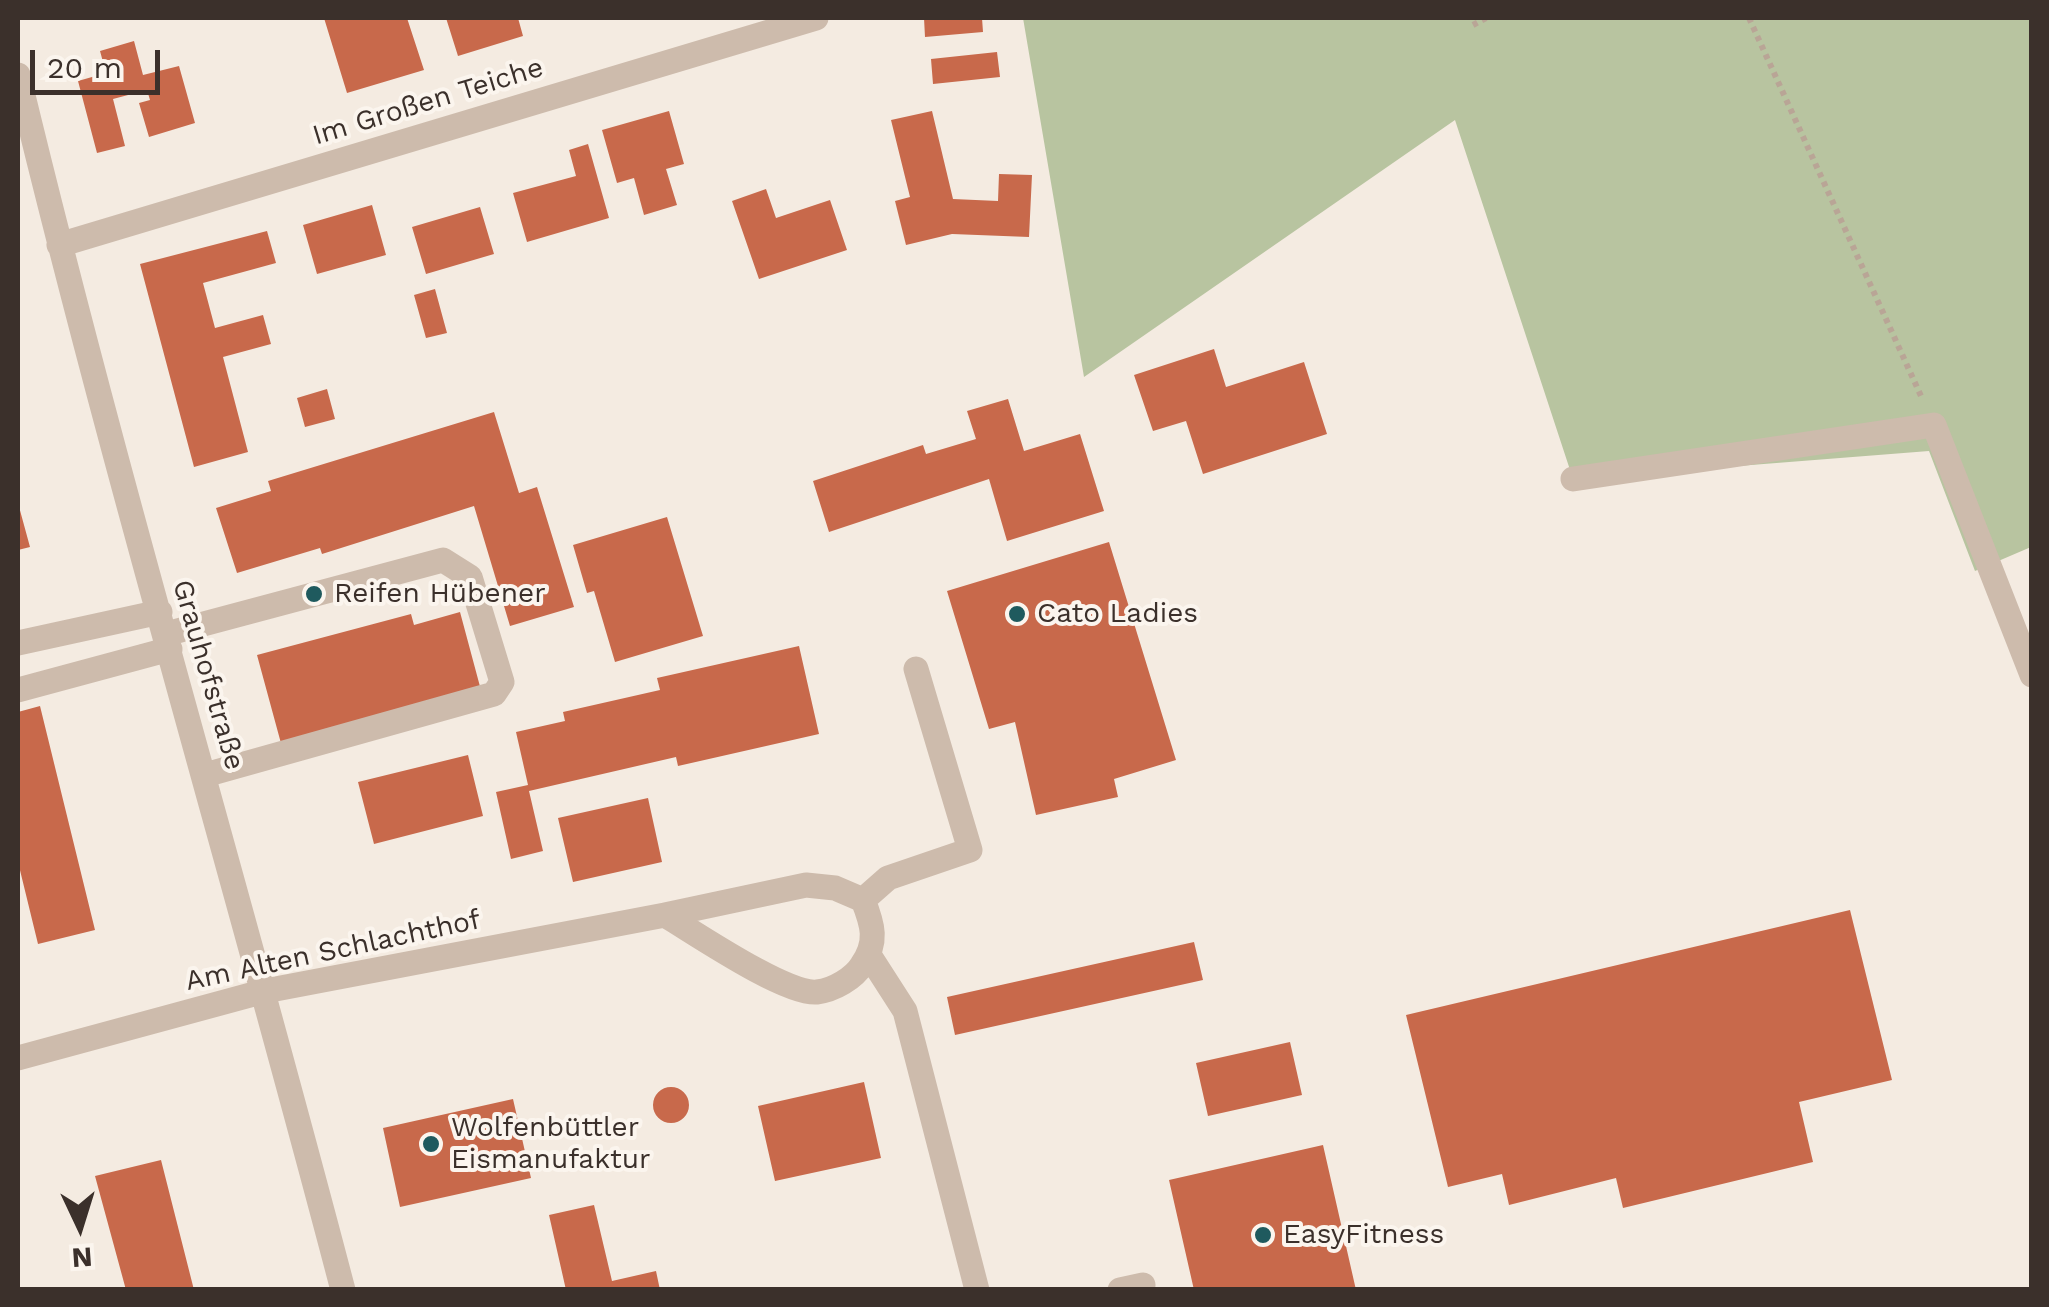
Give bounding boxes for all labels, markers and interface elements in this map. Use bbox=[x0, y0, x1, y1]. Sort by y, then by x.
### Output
scale bar bbox=[35, 30, 165, 92]
text: 20 m bbox=[47, 50, 122, 85]
street label: Im Großen Teiche bbox=[309, 51, 547, 153]
street label: Grauhofstraße bbox=[165, 576, 251, 774]
place label: Reifen Hübener bbox=[334, 577, 546, 611]
marker: Reifen Hübener bbox=[303, 583, 325, 605]
place label: Cato Ladies bbox=[1037, 597, 1198, 631]
marker: Cato Ladies bbox=[1006, 603, 1028, 625]
street label: Am Alten Schlachthof bbox=[182, 903, 484, 999]
place label: Wolfenbüttler Eismanufaktur bbox=[451, 1111, 651, 1177]
marker: Wolfenbüttler Eismanufaktur bbox=[420, 1133, 442, 1155]
north arrow bbox=[30, 1177, 130, 1277]
place label: EasyFitness bbox=[1283, 1218, 1444, 1252]
marker: EasyFitness bbox=[1252, 1224, 1274, 1246]
text: N bbox=[71, 1240, 94, 1275]

